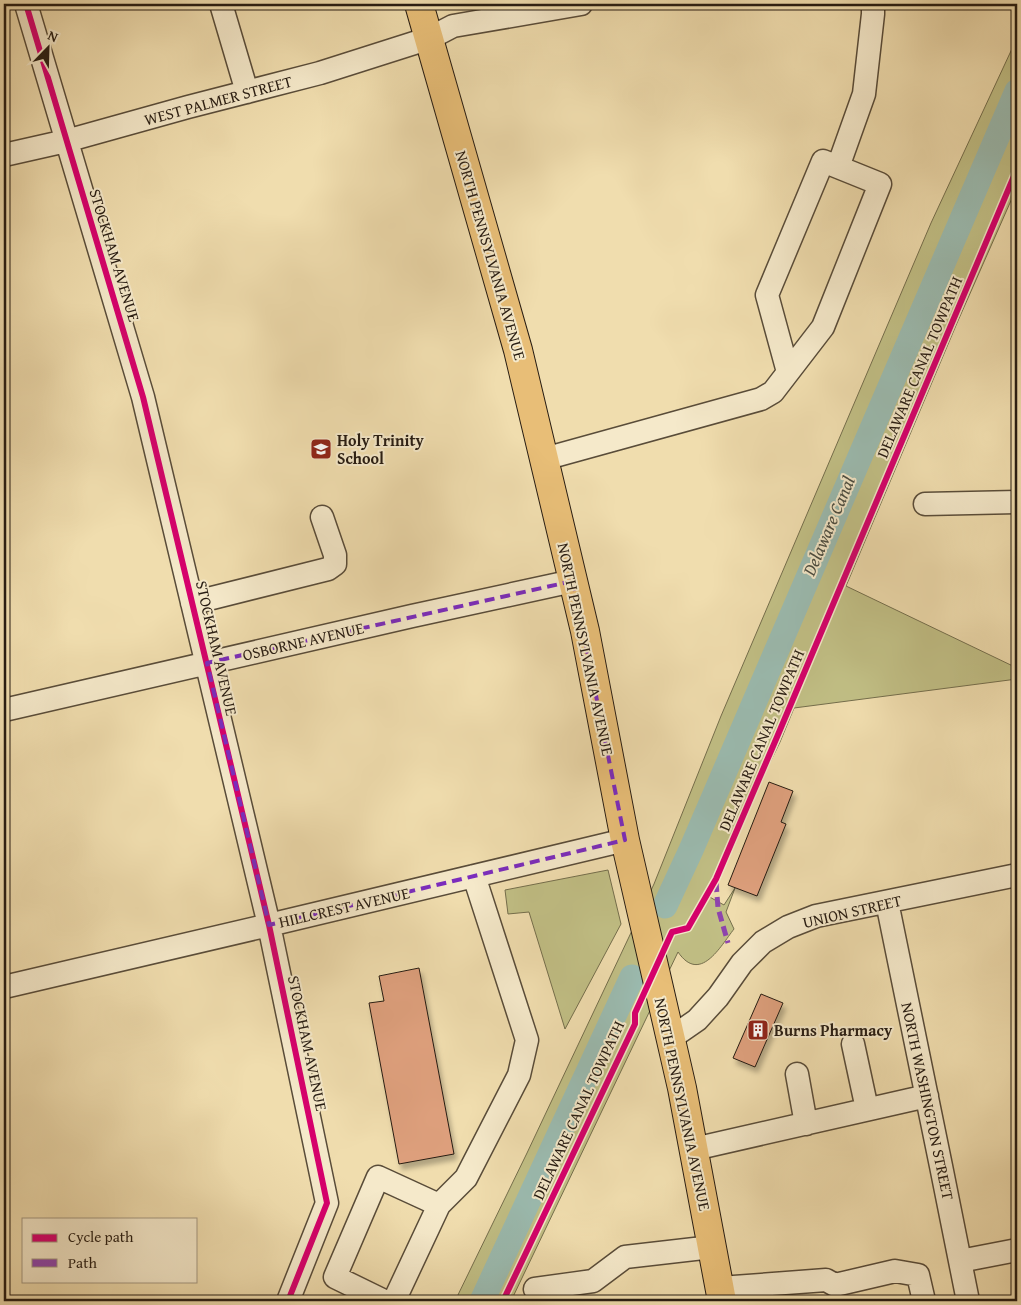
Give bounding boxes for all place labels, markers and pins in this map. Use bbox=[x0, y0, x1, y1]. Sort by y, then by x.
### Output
place label: Holy Trinity School bbox=[337, 428, 425, 470]
school or university icon: Holy Trinity School bbox=[309, 437, 333, 461]
building icon: Burns Pharmacy bbox=[746, 1018, 770, 1042]
place label: Burns Pharmacy bbox=[774, 1018, 893, 1042]

